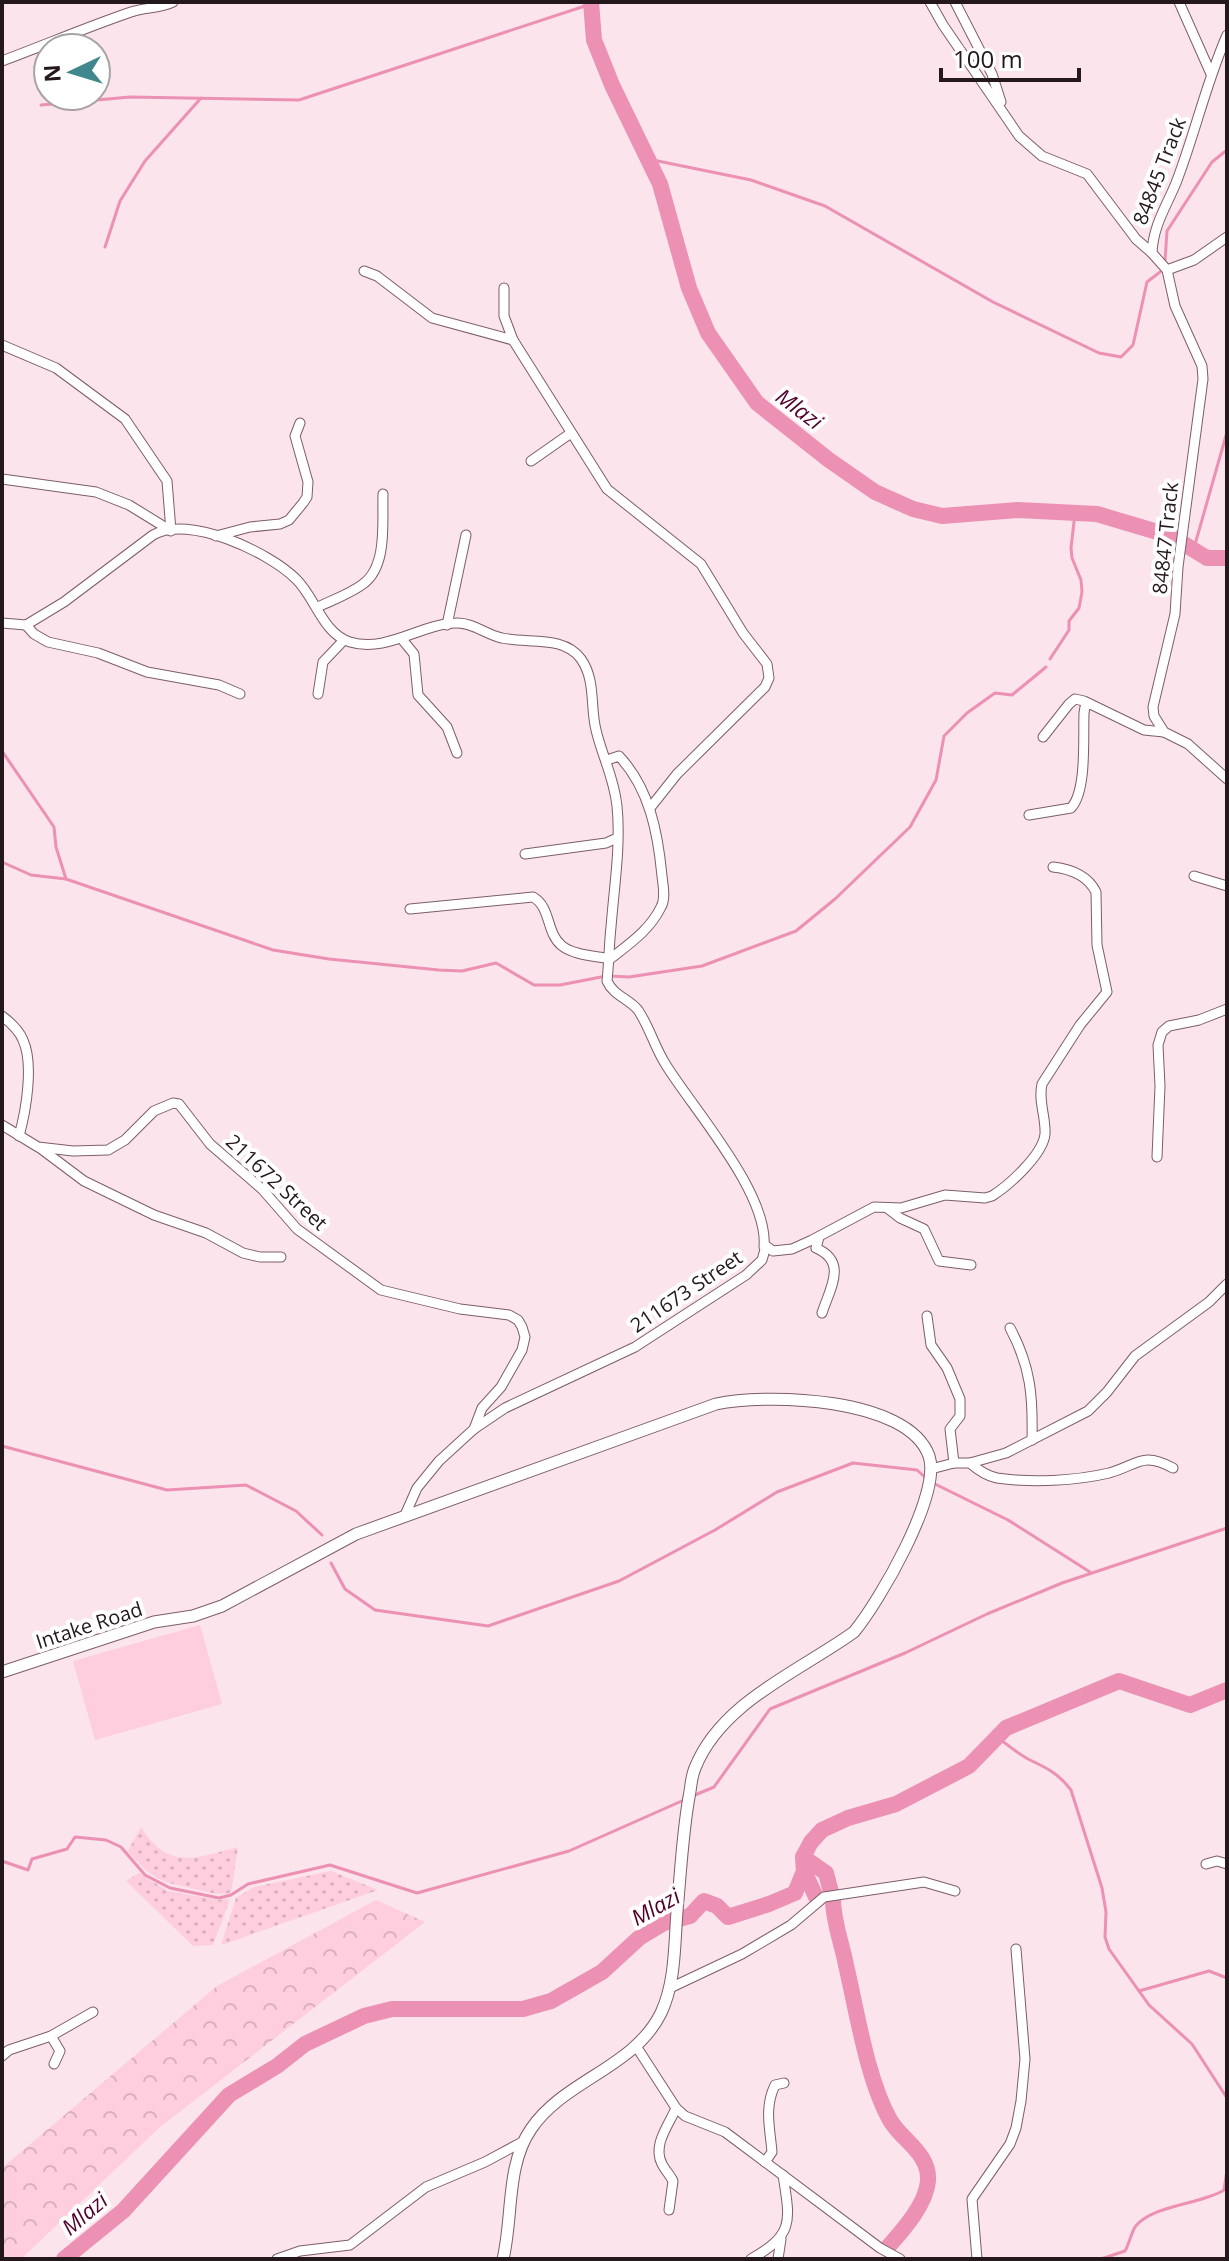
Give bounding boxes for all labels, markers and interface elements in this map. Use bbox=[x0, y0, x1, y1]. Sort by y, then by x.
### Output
north arrow bbox=[32, 32, 112, 112]
scale bar bbox=[941, 32, 1079, 82]
text: 100 m bbox=[953, 42, 1023, 75]
text: N bbox=[35, 63, 67, 83]
street label: 84845 Track bbox=[1126, 113, 1192, 228]
water label: Mlazi bbox=[770, 380, 830, 436]
street label: 84847 Track bbox=[1146, 480, 1184, 595]
street label: 211672 Street bbox=[220, 1128, 334, 1236]
street label: 211673 Street bbox=[625, 1244, 747, 1338]
street label: Intake Road bbox=[32, 1595, 146, 1655]
water label: Mlazi bbox=[625, 1880, 685, 1932]
water label: Mlazi bbox=[55, 2185, 114, 2241]

